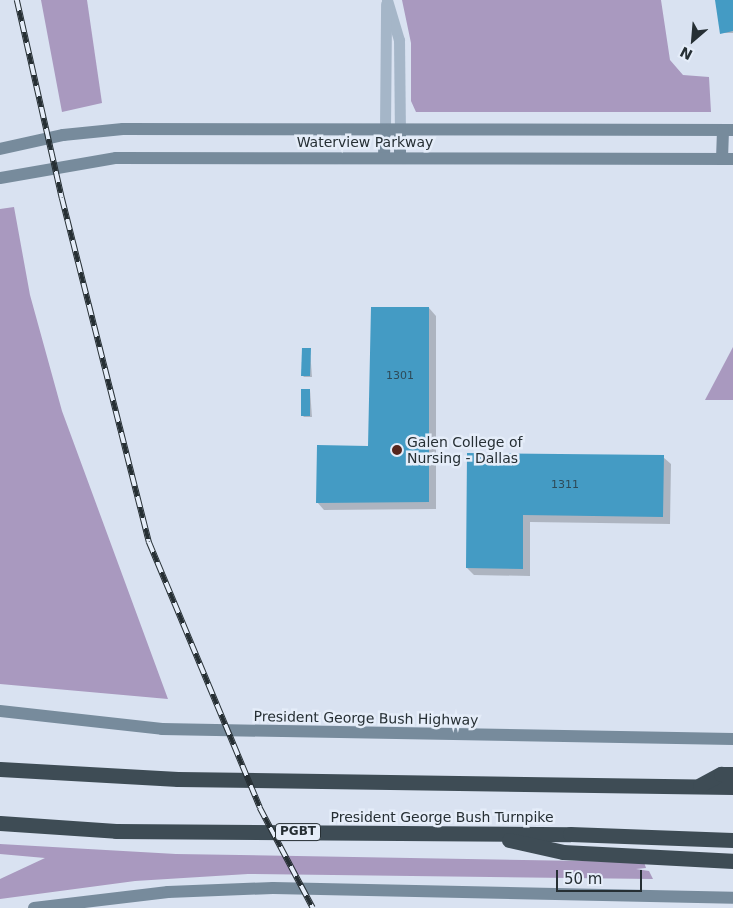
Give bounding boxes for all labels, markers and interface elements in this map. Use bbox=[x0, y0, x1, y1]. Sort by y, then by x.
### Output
north arrow bbox=[668, 15, 718, 65]
text: N bbox=[677, 44, 695, 63]
street label: Waterview Parkway bbox=[297, 134, 433, 150]
house number: 1301 bbox=[386, 369, 414, 383]
place label: Galen College of Nursing - Dallas bbox=[407, 434, 522, 467]
marker: Galen College of Nursing - Dallas bbox=[391, 444, 403, 456]
house number: 1311 bbox=[551, 478, 579, 492]
street label: President George Bush Highway bbox=[253, 708, 479, 728]
street label: President George Bush Turnpike bbox=[330, 809, 554, 825]
road number: PGBT bbox=[274, 822, 322, 842]
scale bar bbox=[558, 860, 644, 892]
text: 50 m bbox=[564, 870, 602, 888]

